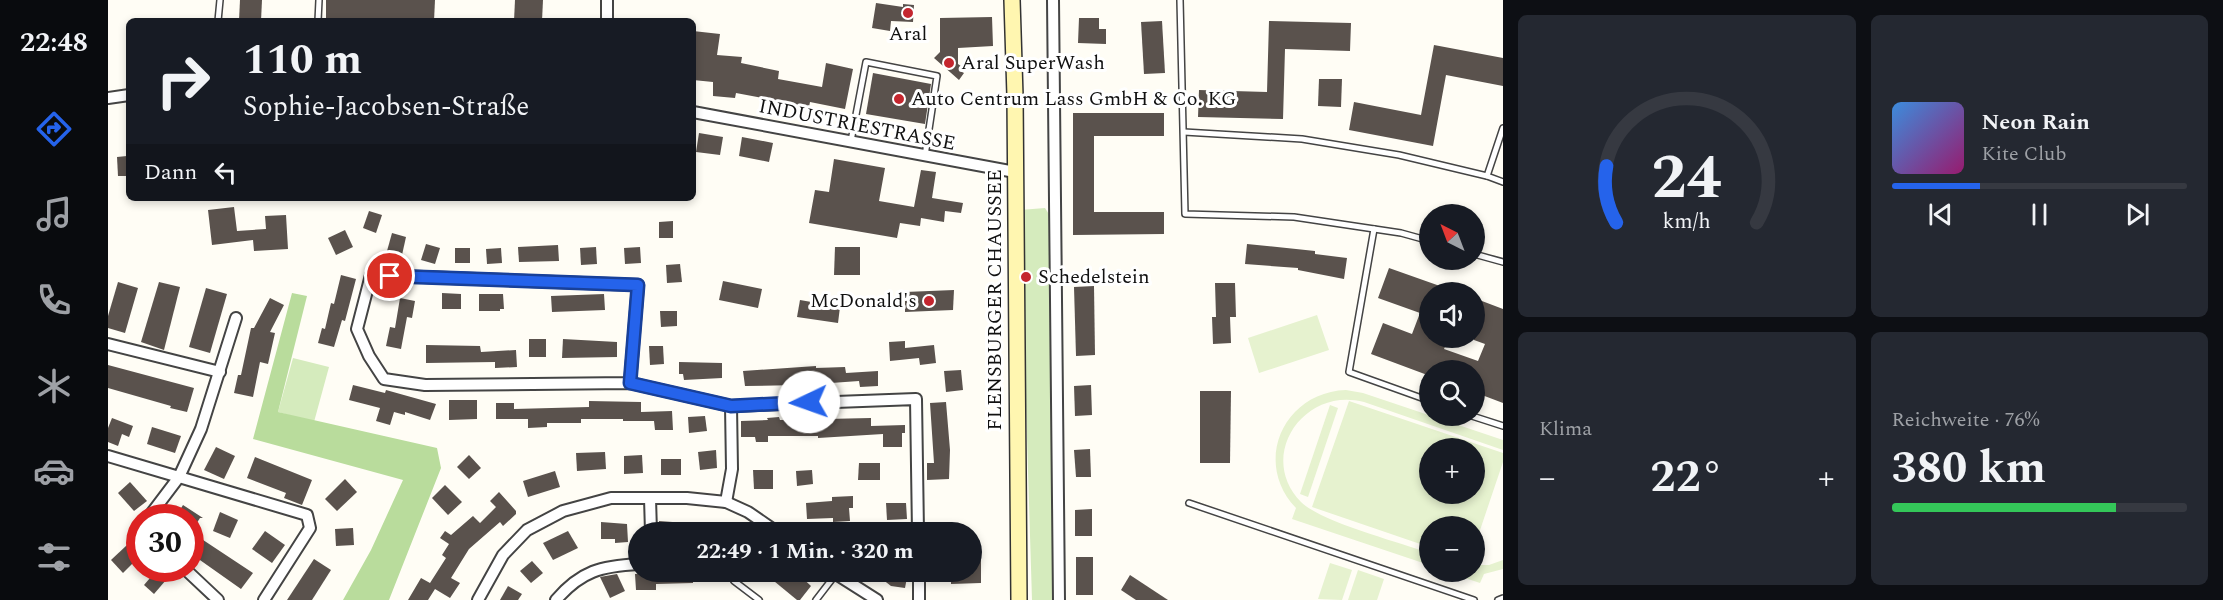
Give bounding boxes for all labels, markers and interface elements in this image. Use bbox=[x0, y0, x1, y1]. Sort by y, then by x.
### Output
marker: Aral bbox=[901, 6, 915, 20]
place label: Aral bbox=[889, 19, 927, 49]
text: 22:48 bbox=[20, 22, 88, 64]
text: 110 m bbox=[243, 29, 362, 92]
icon: right bbox=[144, 42, 222, 120]
place label: Aral SuperWash bbox=[961, 48, 1105, 78]
marker: Aral SuperWash bbox=[942, 56, 956, 70]
place label: Auto Centrum Lass GmbH & Co. KG bbox=[911, 84, 1236, 114]
text: Sophie-Jacobsen-Straße bbox=[243, 86, 529, 128]
street label: INDUSTRIESTRASSE bbox=[756, 91, 958, 159]
marker: Auto Centrum Lass GmbH & Co. KG bbox=[892, 92, 906, 106]
text: Neon Rain bbox=[1982, 106, 2090, 139]
icon: directions bbox=[33, 108, 75, 150]
text: 24 bbox=[1652, 131, 1722, 226]
text: Kite Club bbox=[1982, 139, 2067, 169]
text: Dann bbox=[144, 156, 197, 189]
icon: left bbox=[209, 156, 242, 189]
street label: FLENSBURGER CHAUSSEE bbox=[980, 169, 1010, 431]
icon: music bbox=[33, 193, 75, 235]
icon: previous bbox=[1924, 198, 1957, 231]
icon: pause bbox=[2023, 198, 2056, 231]
icon: next bbox=[2121, 198, 2154, 231]
north arrow bbox=[1419, 204, 1485, 270]
map controls bbox=[1419, 204, 1485, 582]
text: km/h bbox=[1663, 206, 1711, 239]
pin bbox=[364, 250, 415, 301]
icon: arrive bbox=[373, 259, 406, 292]
place label: Schedelstein bbox=[1038, 262, 1150, 292]
marker: Schedelstein bbox=[1019, 270, 1033, 284]
icon: phone bbox=[33, 279, 75, 321]
button: sound bbox=[1419, 282, 1485, 348]
place label: McDonald's bbox=[810, 286, 917, 316]
marker: McDonald's bbox=[922, 294, 936, 308]
button: search bbox=[1419, 360, 1485, 426]
icon: climate bbox=[33, 365, 75, 407]
position arrow bbox=[777, 370, 841, 434]
text: Reichweite · 76% bbox=[1892, 405, 2039, 435]
text: Klima bbox=[1539, 414, 1592, 444]
text: 380 km bbox=[1892, 434, 2046, 503]
button: + bbox=[1419, 438, 1485, 504]
text: 22° bbox=[1650, 443, 1723, 512]
icon: car bbox=[33, 450, 75, 492]
text: − bbox=[1539, 453, 1556, 503]
text: + bbox=[1818, 453, 1835, 503]
speed limit sign: 30 bbox=[126, 504, 204, 582]
button: − bbox=[1419, 516, 1485, 582]
text: 22:49 · 1 Min. · 320 m bbox=[696, 535, 914, 568]
icon: filters bbox=[33, 536, 75, 578]

